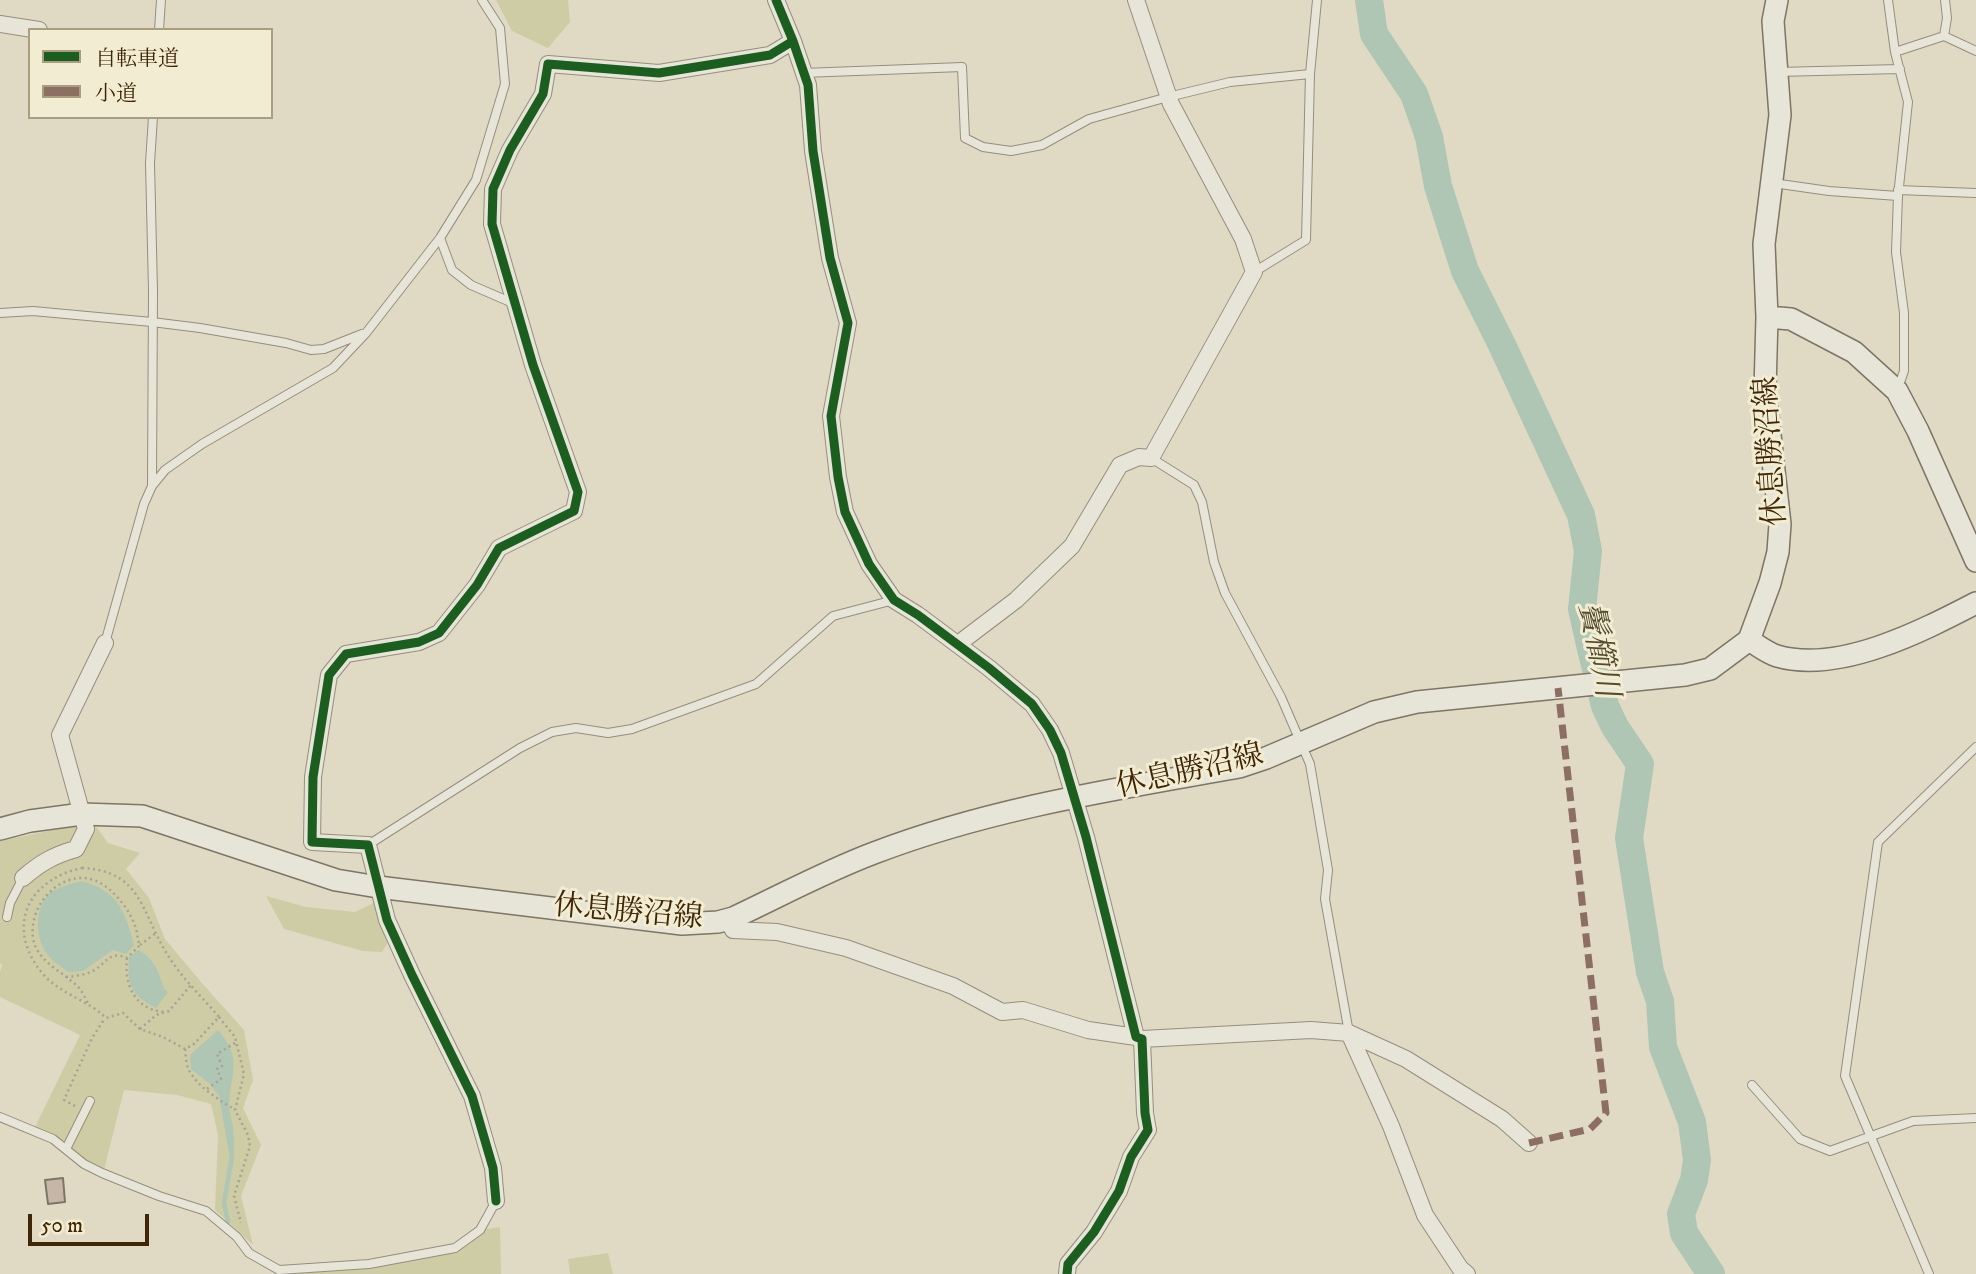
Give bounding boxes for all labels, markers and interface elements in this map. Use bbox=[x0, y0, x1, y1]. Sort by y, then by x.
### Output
legend bbox=[28, 28, 273, 119]
text: 自転車道 bbox=[95, 46, 179, 72]
text: 小道 bbox=[95, 81, 137, 107]
street label: 休息勝沼線 bbox=[1750, 375, 1796, 527]
water label: 鬢櫛川 bbox=[1568, 599, 1624, 701]
street label: 休息勝沼線 bbox=[1113, 739, 1267, 807]
street label: 休息勝沼線 bbox=[552, 890, 704, 938]
scale bar bbox=[32, 1200, 152, 1244]
text: 50 m bbox=[41, 1213, 83, 1239]

